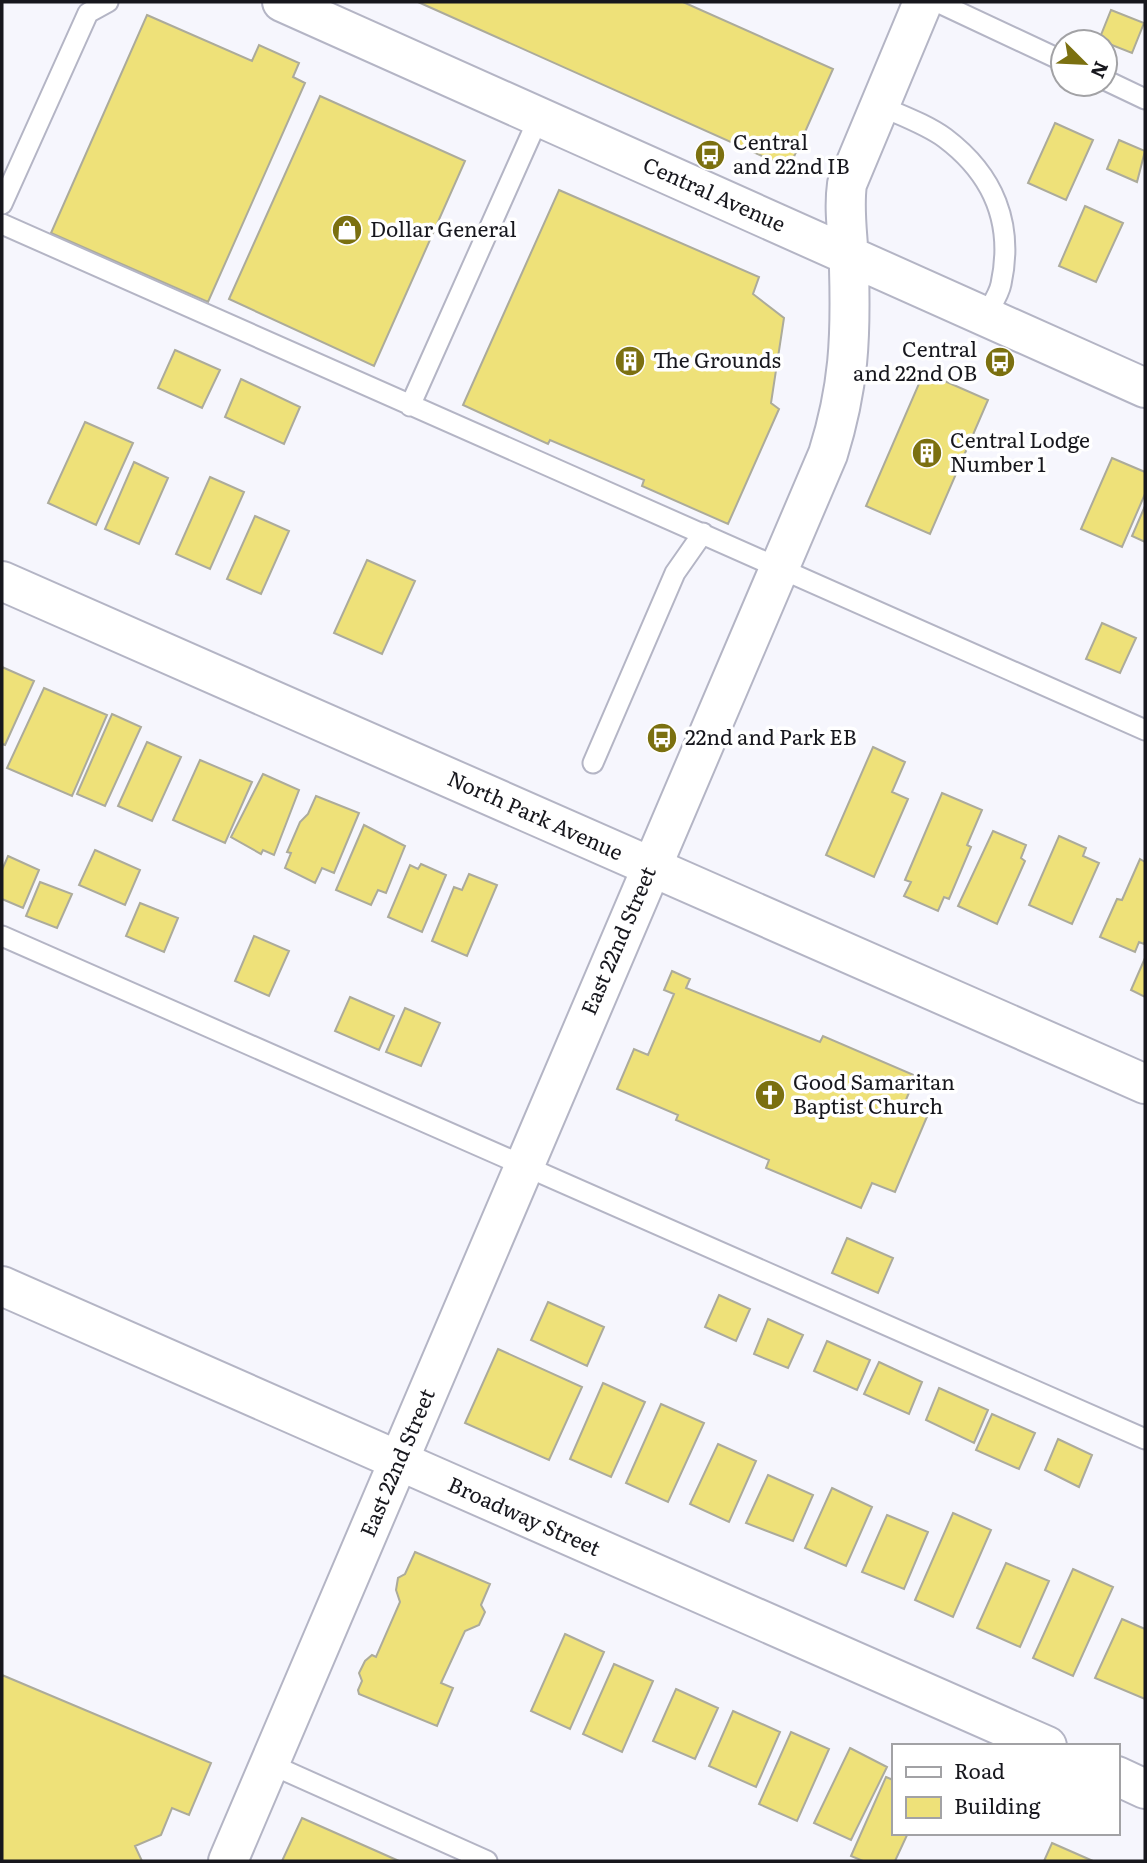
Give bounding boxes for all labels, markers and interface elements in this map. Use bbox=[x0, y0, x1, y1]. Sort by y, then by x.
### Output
north arrow bbox=[1049, 28, 1119, 98]
text: N bbox=[1084, 57, 1116, 83]
place label: Central and 22nd IB bbox=[733, 125, 850, 180]
bus stop icon: Central and 22nd IB bbox=[693, 138, 727, 172]
street label: Central Avenue bbox=[639, 147, 791, 238]
place label: Dollar General bbox=[370, 212, 517, 243]
shop icon: Dollar General bbox=[330, 213, 364, 247]
place label: Central and 22nd OB bbox=[853, 332, 977, 387]
place label: The Grounds bbox=[653, 343, 781, 374]
building icon: The Grounds bbox=[613, 344, 647, 378]
bus stop icon: Central and 22nd OB bbox=[983, 345, 1017, 379]
place label: Central Lodge Number 1 bbox=[950, 423, 1090, 478]
building icon: Central Lodge Number 1 bbox=[910, 436, 944, 470]
place label: 22nd and Park EB bbox=[685, 720, 857, 751]
bus stop icon: 22nd and Park EB bbox=[645, 721, 679, 755]
street label: North Park Avenue bbox=[443, 761, 629, 866]
street label: East 22nd Street bbox=[571, 860, 662, 1019]
place label: Good Samaritan Baptist Church bbox=[793, 1065, 955, 1120]
church icon: Good Samaritan Baptist Church bbox=[753, 1078, 787, 1112]
street label: East 22nd Street bbox=[350, 1382, 441, 1541]
street label: Broadway Street bbox=[444, 1467, 607, 1562]
legend bbox=[892, 1744, 1119, 1835]
text: Road bbox=[954, 1754, 1005, 1785]
text: Building bbox=[954, 1789, 1041, 1820]

